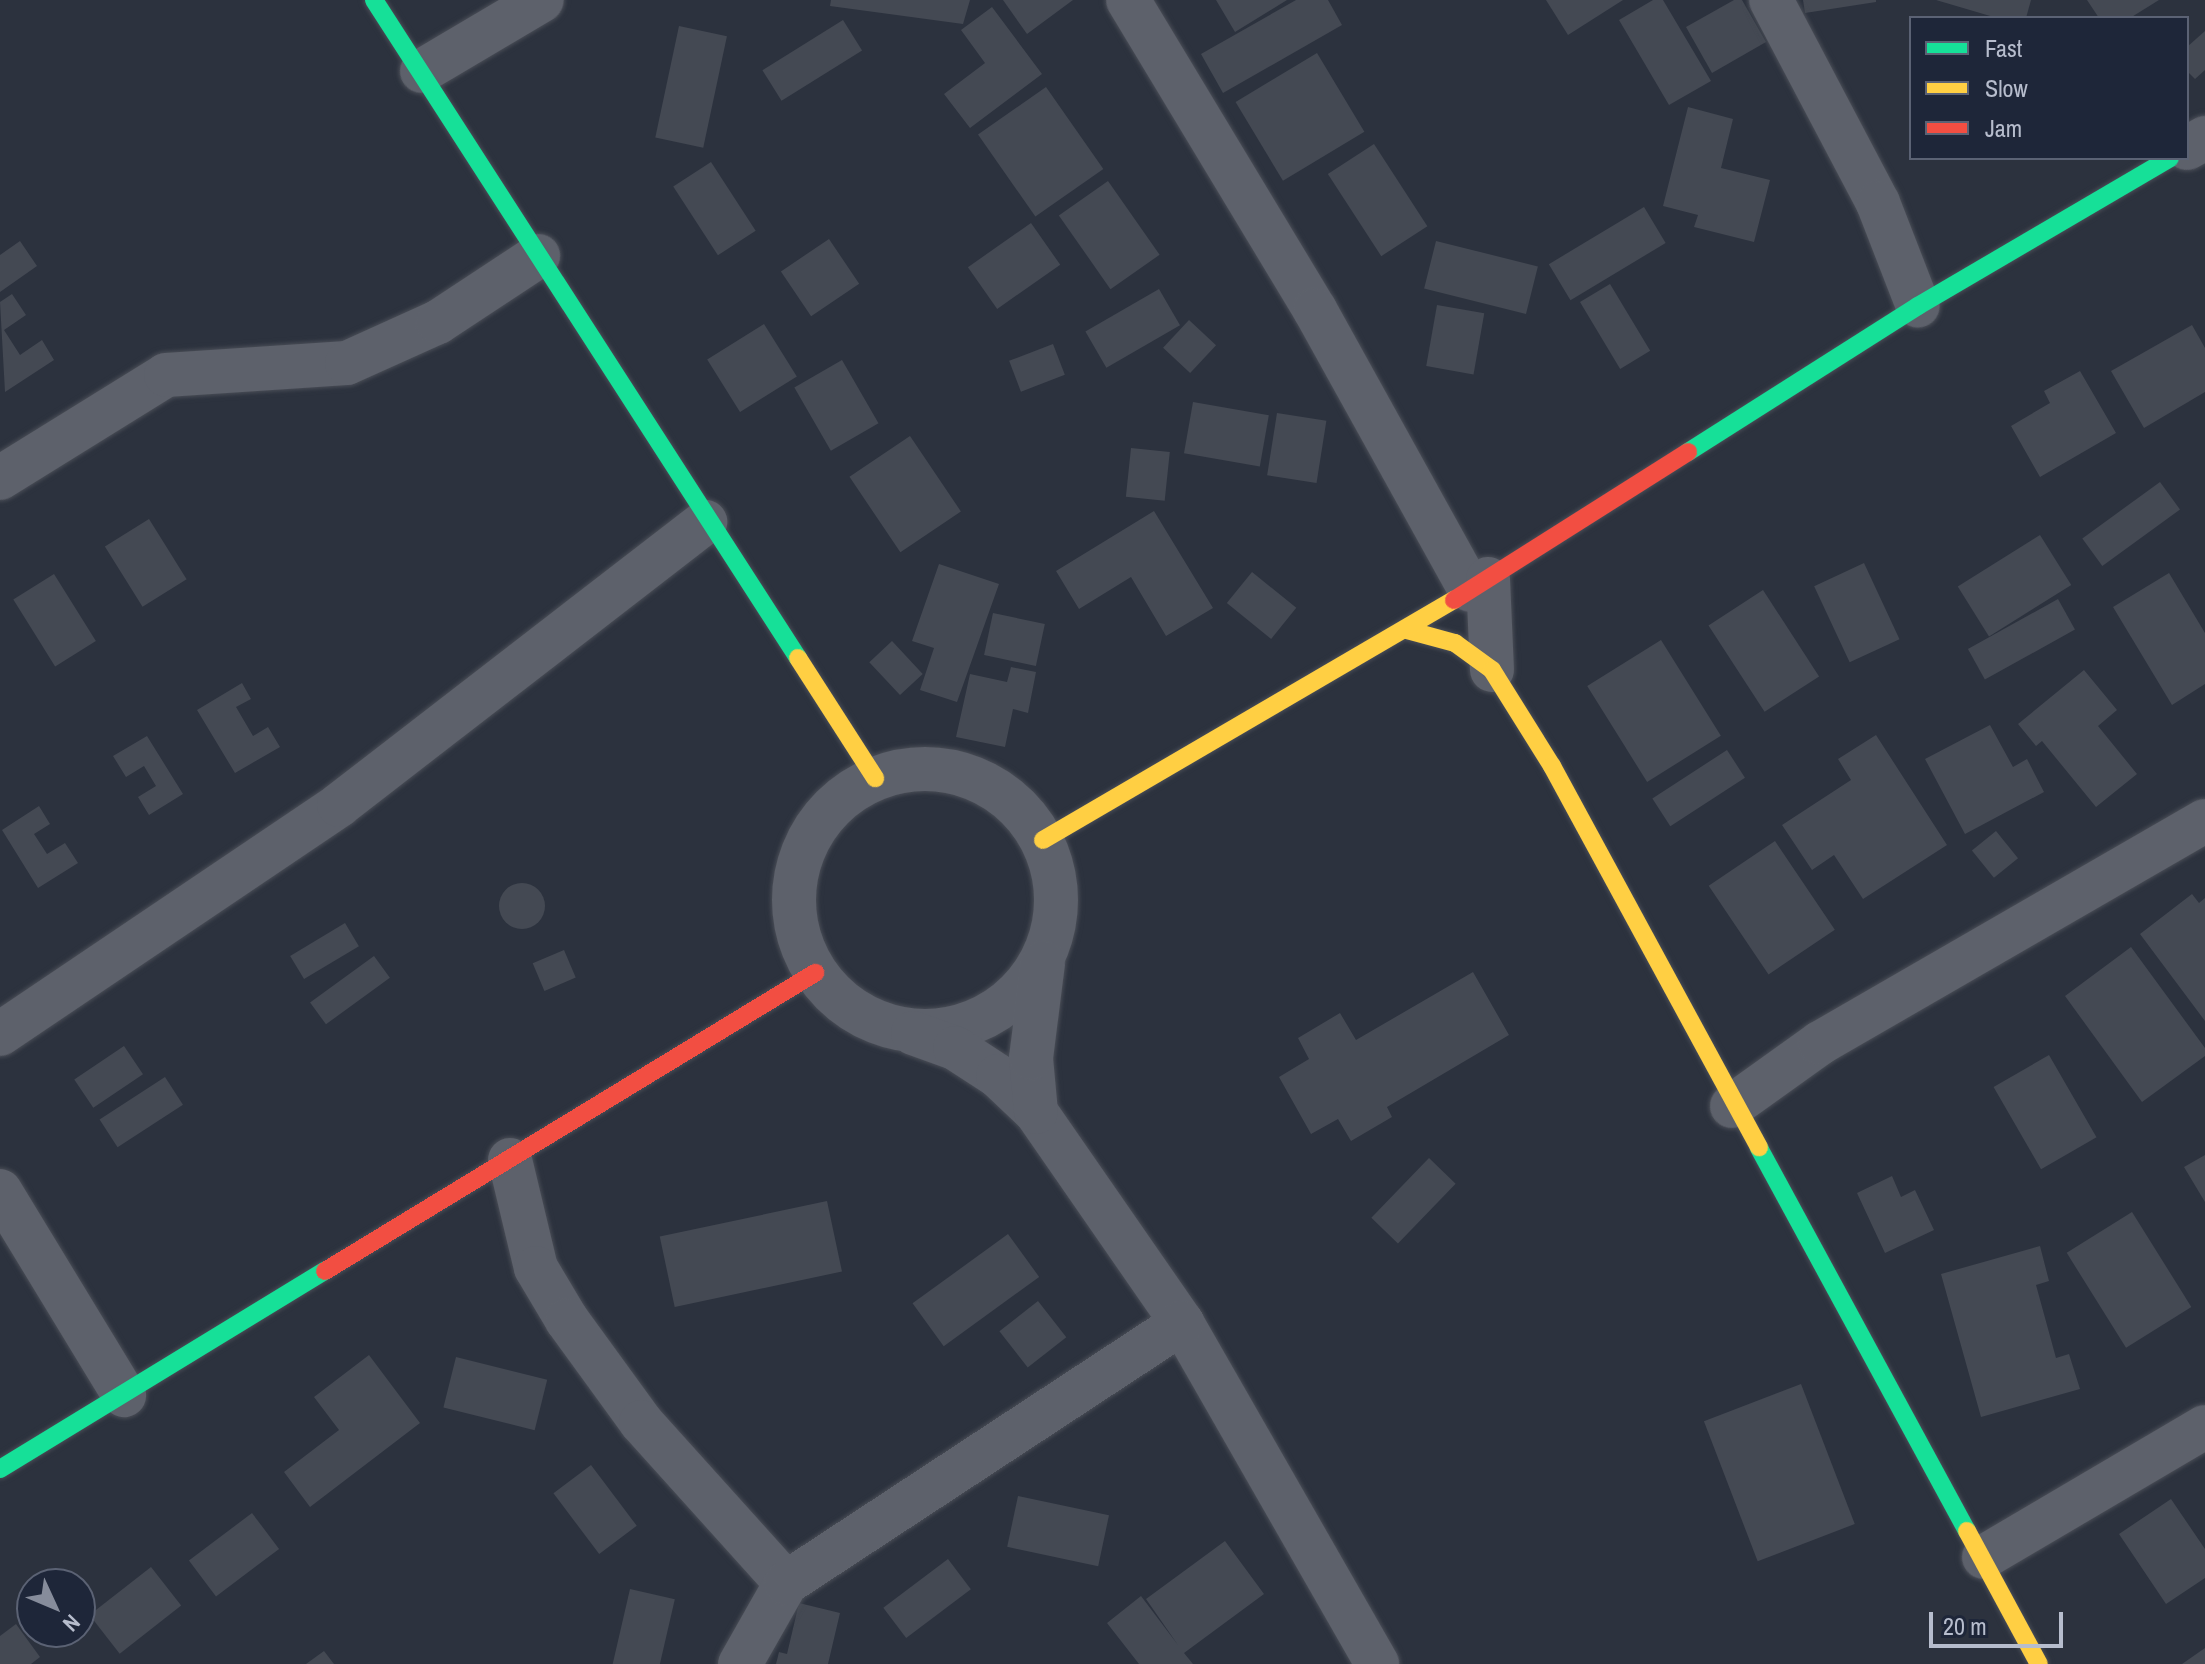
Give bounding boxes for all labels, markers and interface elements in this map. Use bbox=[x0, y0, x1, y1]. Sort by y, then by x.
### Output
legend bbox=[1909, 16, 2189, 160]
text: Fast bbox=[1985, 32, 2022, 64]
text: Slow bbox=[1985, 72, 2028, 104]
text: Jam bbox=[1985, 112, 2022, 144]
north arrow bbox=[16, 1568, 96, 1648]
scale bar bbox=[1933, 1596, 2067, 1646]
text: N bbox=[57, 1608, 87, 1638]
text: 20 m bbox=[1943, 1610, 1987, 1642]

